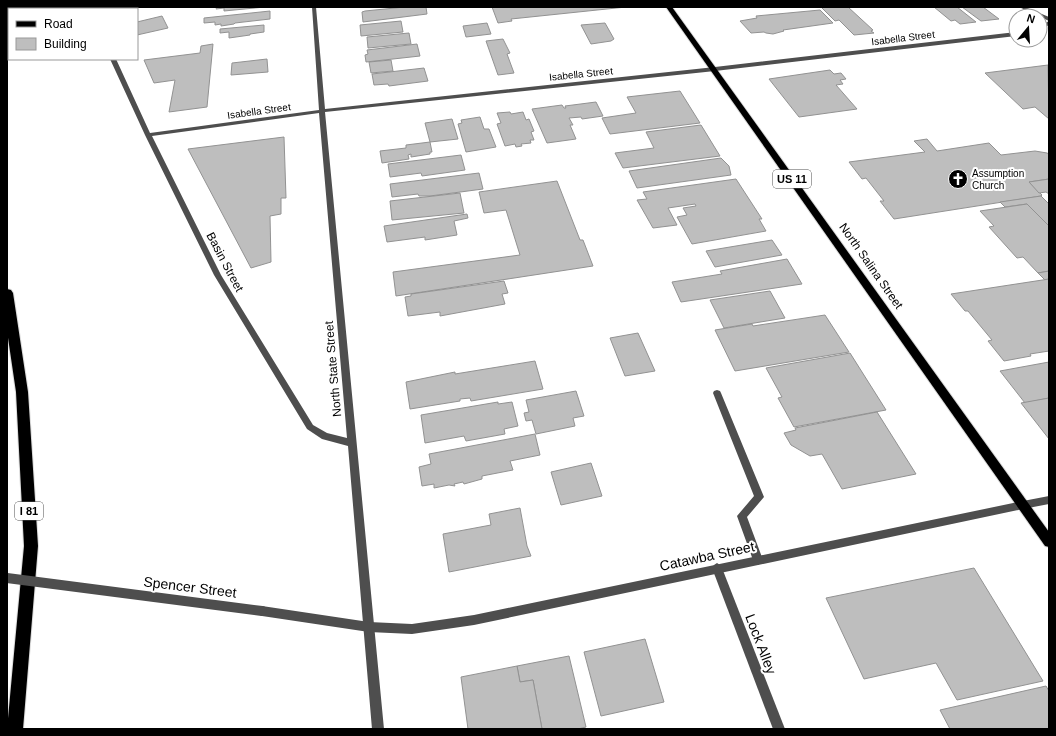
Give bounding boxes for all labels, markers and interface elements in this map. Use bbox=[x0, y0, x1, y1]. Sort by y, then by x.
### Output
legend bbox=[8, 8, 138, 60]
north arrow bbox=[1008, 8, 1048, 48]
text: N bbox=[1025, 12, 1037, 25]
text: Road bbox=[44, 17, 73, 31]
street label: Isabella Street bbox=[871, 29, 936, 47]
text: Building bbox=[44, 37, 87, 51]
street label: Isabella Street bbox=[549, 65, 614, 83]
street label: Isabella Street bbox=[227, 101, 292, 121]
church icon: Assumption Church bbox=[947, 168, 969, 190]
place label: Assumption Church bbox=[972, 168, 1024, 191]
road number: US 11 bbox=[773, 170, 811, 188]
street label: North Salina Street bbox=[836, 220, 906, 312]
street label: Basin Street bbox=[203, 230, 247, 295]
street label: North State Street bbox=[322, 320, 344, 417]
road number: I 81 bbox=[15, 502, 43, 520]
street label: Catawba Street bbox=[658, 538, 756, 574]
street label: Spencer Street bbox=[143, 573, 237, 601]
street label: Lock Alley bbox=[742, 612, 780, 676]

